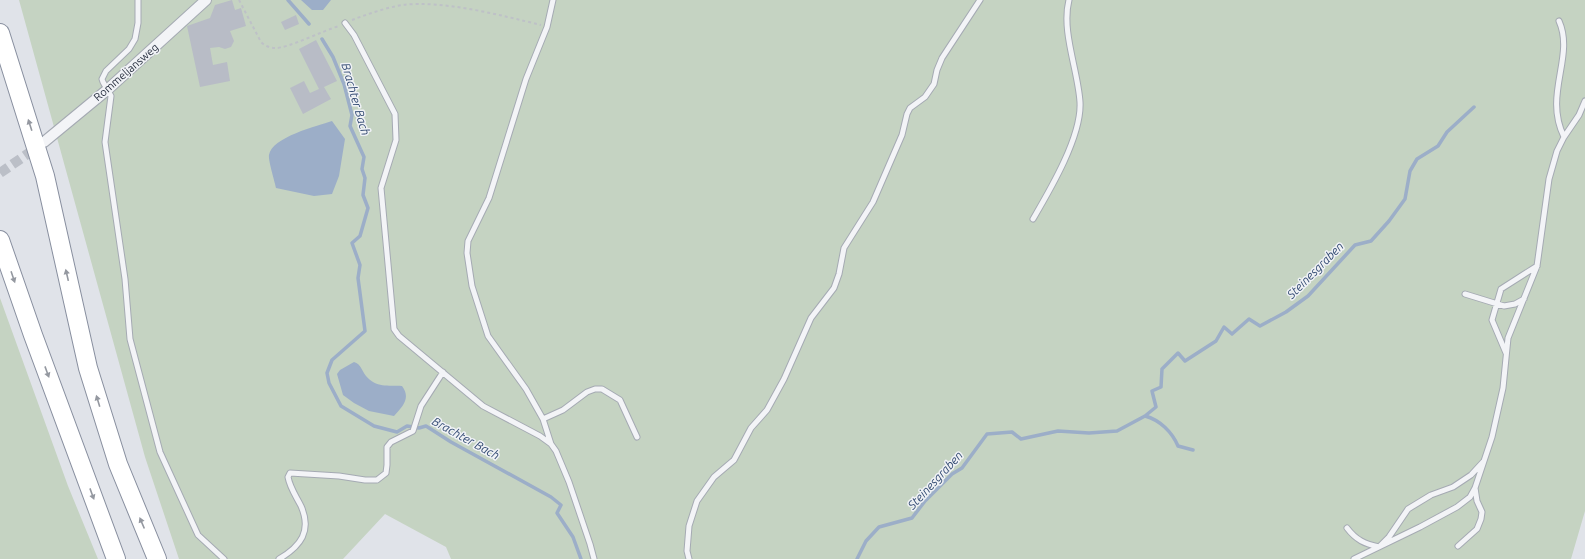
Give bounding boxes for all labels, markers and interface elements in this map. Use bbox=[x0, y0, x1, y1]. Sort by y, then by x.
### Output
street label: Rommeljansweg bbox=[91, 41, 161, 103]
water label: Brachter Bach bbox=[339, 61, 373, 137]
one-way arrow bbox=[27, 119, 33, 131]
water label: Steinesgraben bbox=[1283, 239, 1346, 302]
one-way arrow bbox=[64, 268, 70, 281]
one-way arrow bbox=[10, 271, 16, 283]
one-way arrow bbox=[44, 366, 50, 378]
one-way arrow bbox=[95, 394, 101, 406]
water label: Brachter Bach bbox=[430, 414, 502, 462]
water label: Steinesgraben bbox=[904, 448, 965, 512]
one-way arrow bbox=[89, 488, 95, 500]
one-way arrow bbox=[139, 517, 145, 529]

